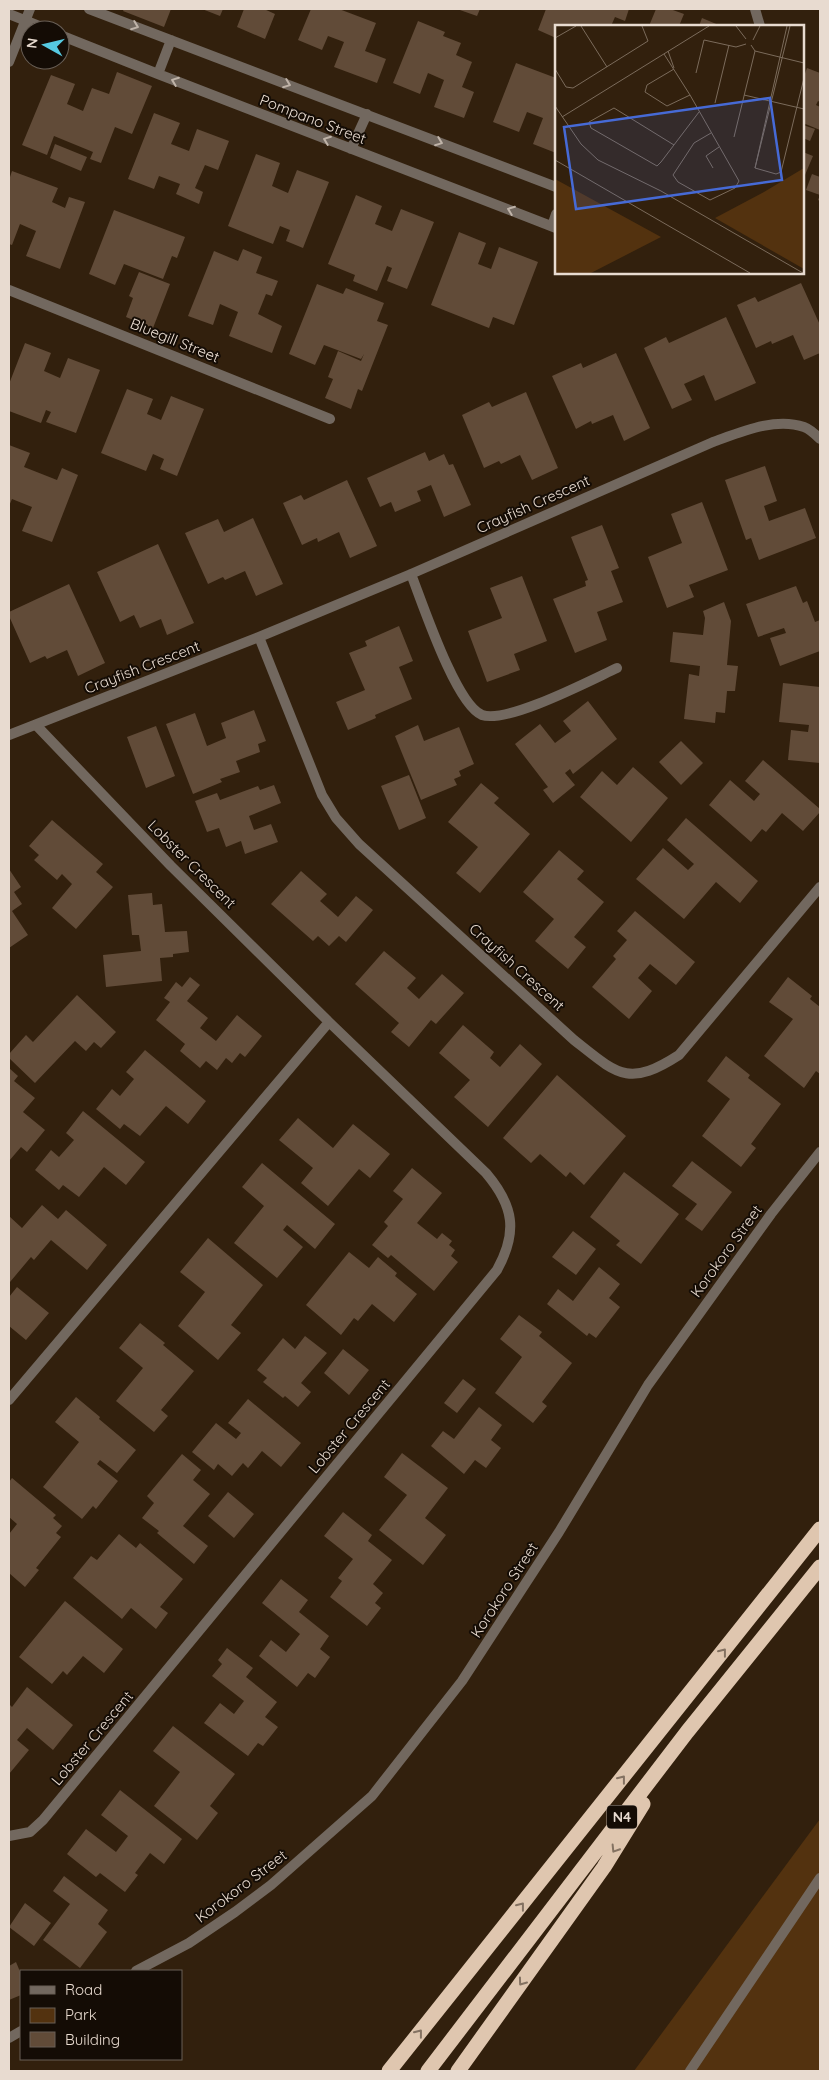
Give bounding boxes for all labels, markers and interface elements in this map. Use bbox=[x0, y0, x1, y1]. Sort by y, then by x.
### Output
north arrow bbox=[20, 20, 70, 70]
one-way arrow bbox=[130, 20, 139, 31]
inset map bbox=[555, 25, 804, 274]
text: N bbox=[22, 37, 42, 50]
one-way arrow bbox=[171, 77, 180, 87]
one-way arrow bbox=[282, 78, 291, 88]
street label: Pompano Street bbox=[257, 90, 369, 148]
one-way arrow bbox=[323, 136, 331, 146]
one-way arrow bbox=[434, 136, 443, 146]
one-way arrow bbox=[507, 206, 516, 217]
street label: Bluegill Street bbox=[128, 313, 222, 367]
street label: Crayfish Crescent bbox=[473, 471, 593, 537]
street label: Crayfish Crescent bbox=[82, 636, 202, 698]
street label: Lobster Crescent bbox=[144, 816, 240, 912]
street label: Crayfish Crescent bbox=[465, 919, 569, 1015]
street label: Korokoro Street bbox=[686, 1201, 766, 1301]
street label: Lobster Crescent bbox=[304, 1375, 394, 1477]
street label: Korokoro Street bbox=[466, 1539, 542, 1641]
one-way arrow bbox=[717, 1649, 725, 1658]
street label: Lobster Crescent bbox=[47, 1687, 137, 1789]
one-way arrow bbox=[616, 1776, 624, 1785]
road number: N4 bbox=[607, 1805, 637, 1828]
one-way arrow bbox=[612, 1843, 622, 1852]
street label: Korokoro Street bbox=[191, 1845, 291, 1927]
one-way arrow bbox=[515, 1903, 523, 1912]
legend bbox=[20, 1970, 182, 2060]
one-way arrow bbox=[519, 1976, 528, 1986]
text: Road bbox=[65, 1980, 102, 1999]
text: Park bbox=[65, 2005, 97, 2024]
text: Building bbox=[65, 2030, 120, 2049]
one-way arrow bbox=[414, 2030, 423, 2039]

